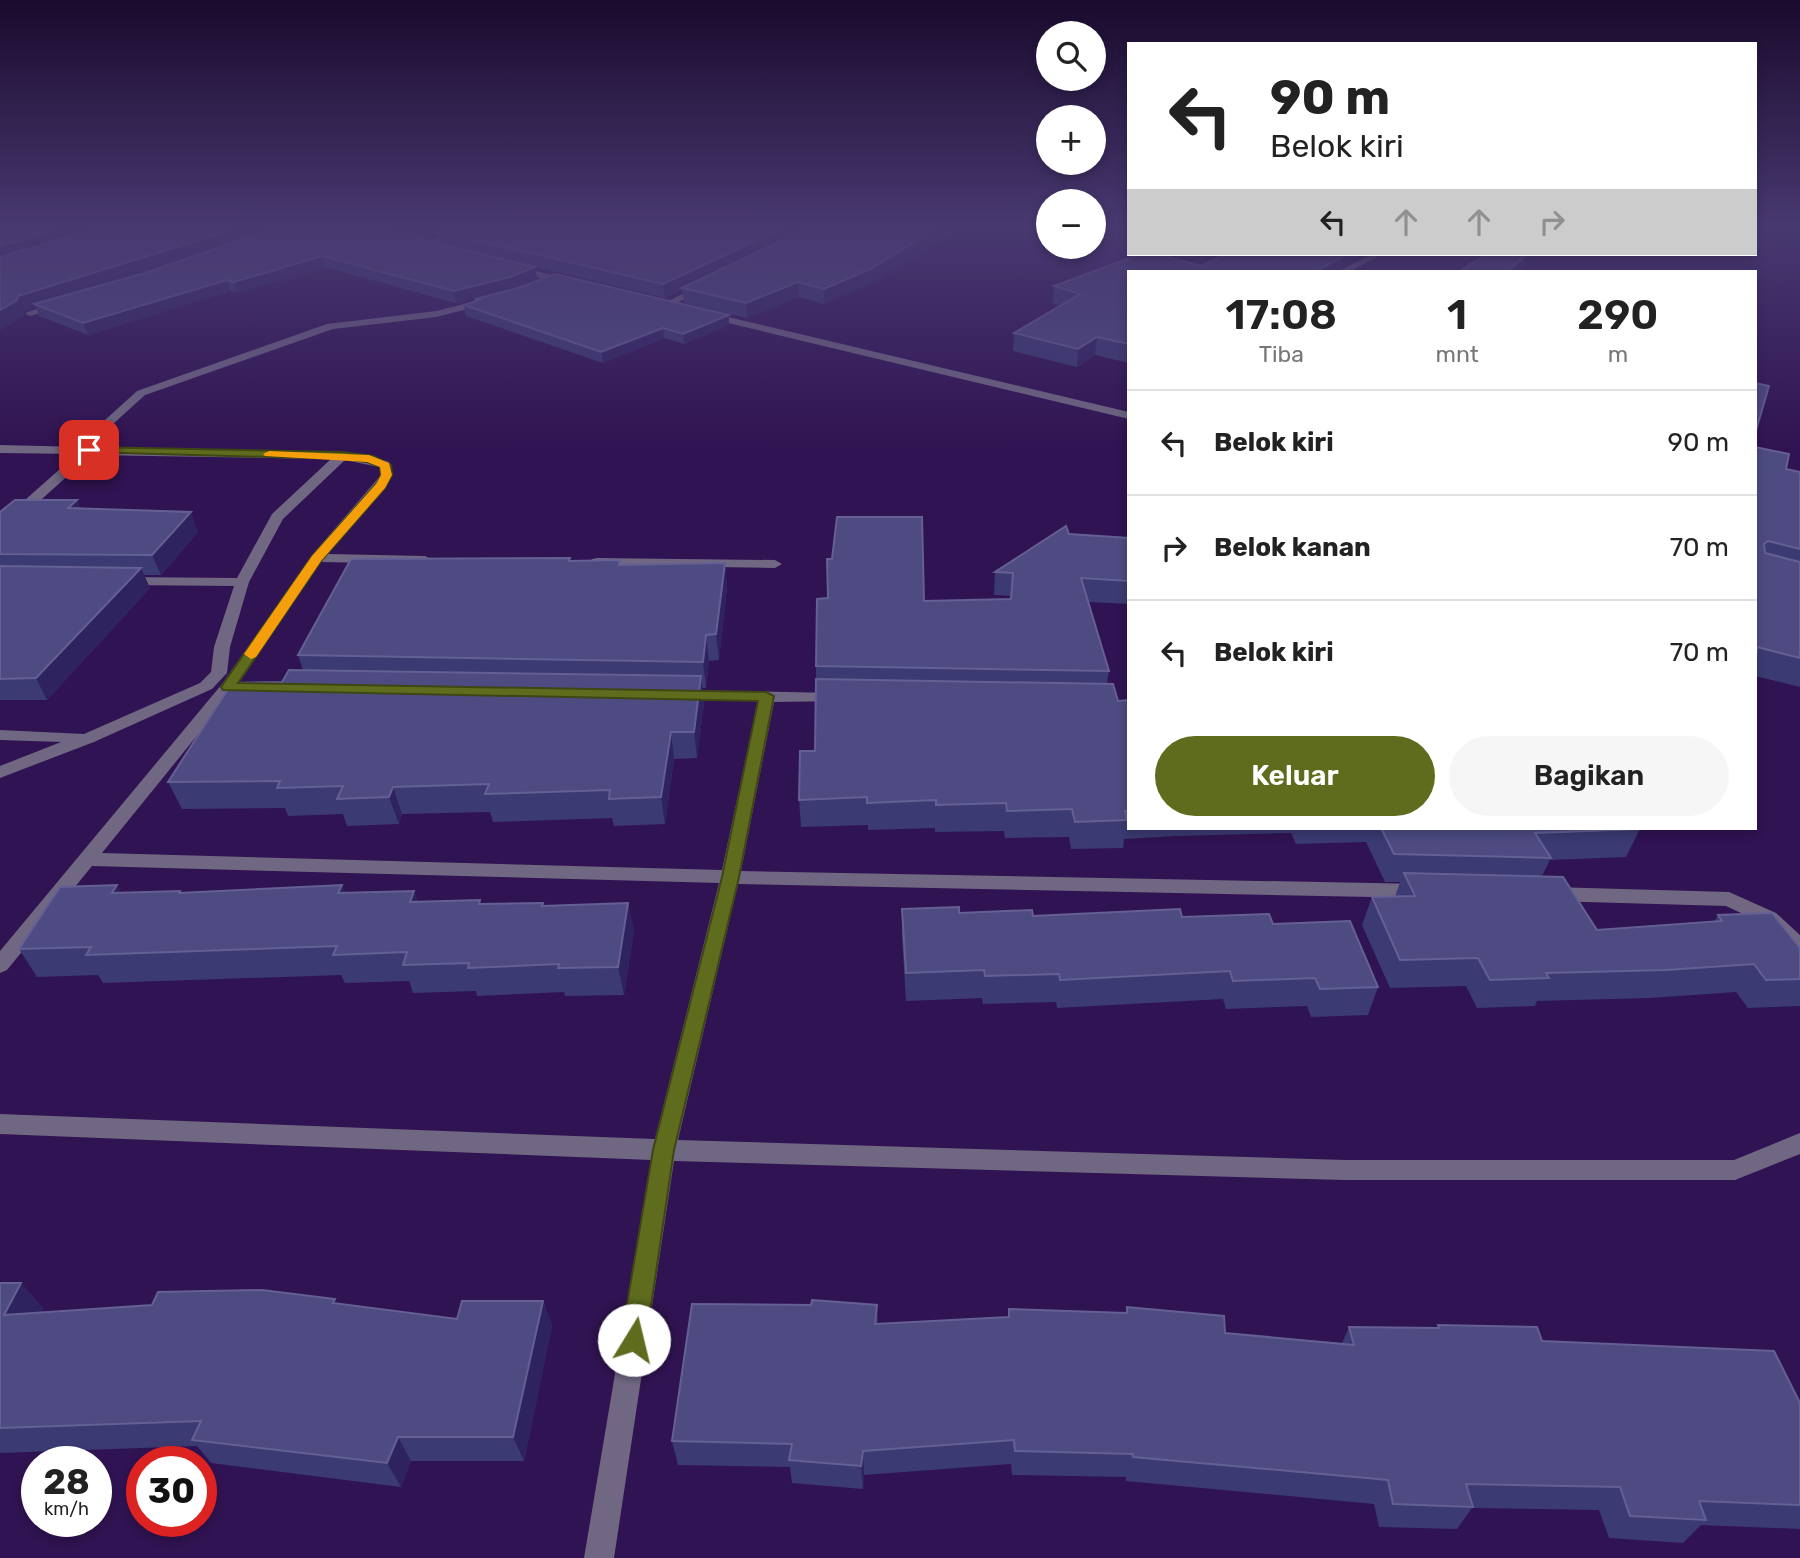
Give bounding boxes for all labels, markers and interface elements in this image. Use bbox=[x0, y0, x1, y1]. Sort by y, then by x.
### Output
map controls bbox=[1036, 21, 1106, 259]
button: search bbox=[1036, 21, 1106, 91]
text: 90 m bbox=[1270, 68, 1390, 126]
icon: left bbox=[1155, 70, 1246, 161]
button: + bbox=[1036, 105, 1106, 175]
text: Belok kiri bbox=[1270, 127, 1404, 165]
button: − bbox=[1036, 189, 1106, 259]
icon: left bbox=[1314, 203, 1352, 241]
icon: ahead bbox=[1387, 203, 1425, 241]
icon: ahead bbox=[1460, 203, 1498, 241]
icon: right bbox=[1533, 203, 1571, 241]
text: 17:08 bbox=[1226, 290, 1337, 340]
text: 1 bbox=[1447, 290, 1467, 340]
text: 290 bbox=[1577, 290, 1658, 340]
text: Tiba bbox=[1259, 340, 1304, 368]
text: mnt bbox=[1436, 340, 1479, 368]
text: m bbox=[1608, 340, 1628, 368]
pin bbox=[59, 420, 119, 480]
icon: left bbox=[1155, 424, 1193, 462]
text: Belok kiri bbox=[1214, 427, 1334, 458]
text: 90 m bbox=[1668, 427, 1729, 458]
icon: arrive bbox=[70, 431, 108, 469]
icon: right bbox=[1155, 529, 1193, 567]
text: Belok kanan bbox=[1214, 532, 1371, 563]
text: 70 m bbox=[1670, 532, 1729, 563]
icon: left bbox=[1155, 634, 1193, 672]
text: Belok kiri bbox=[1214, 637, 1334, 668]
text: 70 m bbox=[1670, 637, 1729, 668]
button: Keluar bbox=[1155, 736, 1435, 816]
button: Bagikan bbox=[1449, 736, 1729, 816]
position arrow bbox=[597, 1303, 671, 1377]
speed limit sign: 30 bbox=[126, 1446, 217, 1537]
text: 28 bbox=[43, 1461, 90, 1503]
text: km/h bbox=[44, 1498, 89, 1520]

